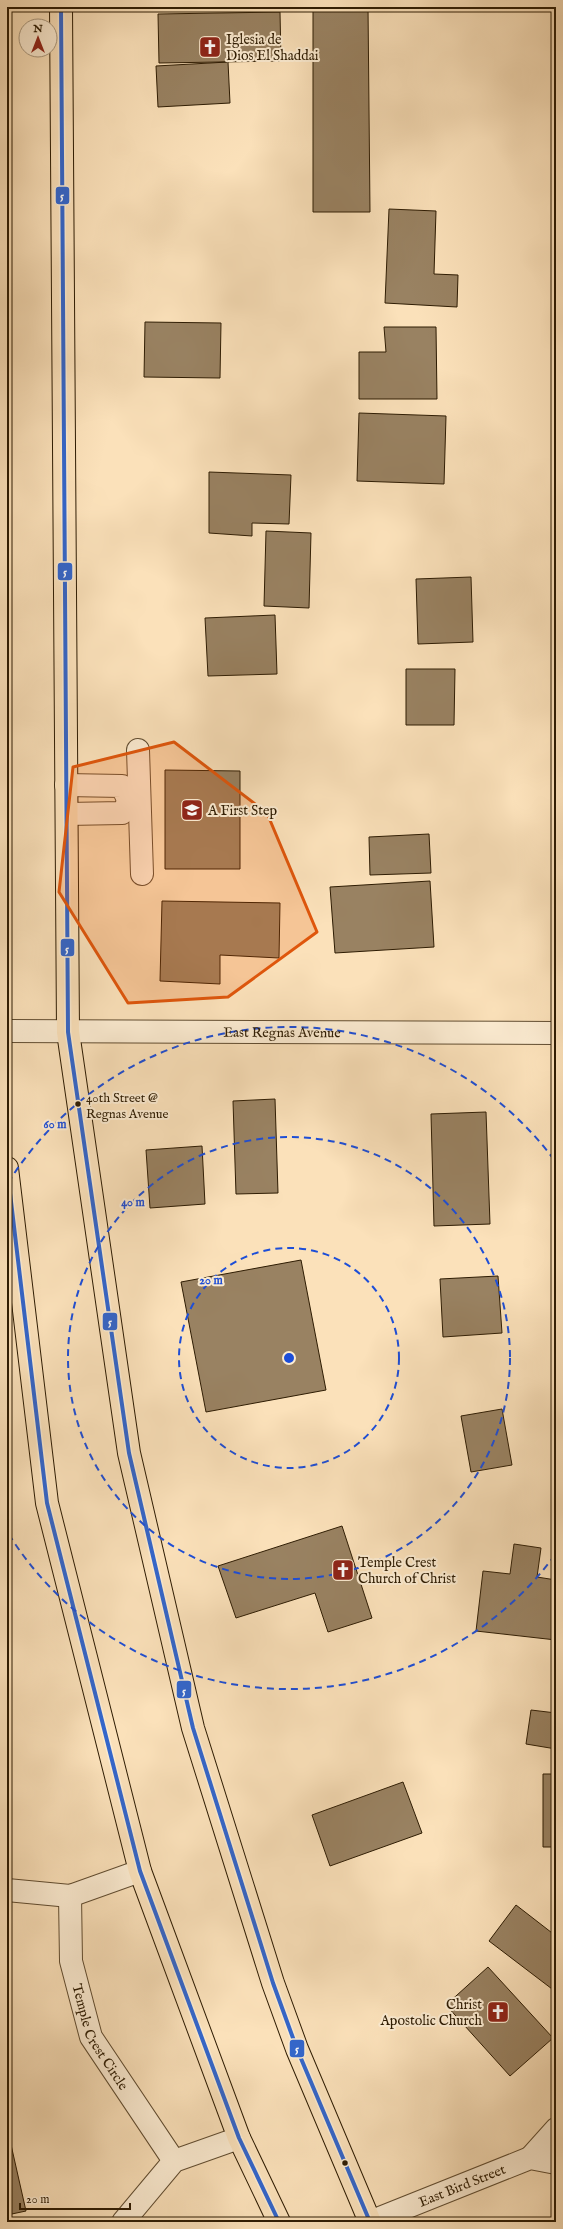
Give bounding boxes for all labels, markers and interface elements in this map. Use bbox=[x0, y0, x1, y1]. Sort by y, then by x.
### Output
north arrow bbox=[18, 18, 58, 58]
text: N bbox=[32, 22, 43, 36]
place label: Iglesia de Dios El Shaddai bbox=[226, 31, 319, 65]
church icon: Iglesia de Dios El Shaddai bbox=[197, 34, 223, 60]
line badge: 5 bbox=[55, 186, 70, 205]
text: 5 bbox=[60, 189, 64, 203]
line badge: 5 bbox=[57, 562, 73, 581]
text: 5 bbox=[63, 565, 67, 579]
school or university icon: A First Step bbox=[179, 797, 205, 823]
place label: A First Step bbox=[207, 802, 277, 820]
line badge: 5 bbox=[60, 938, 75, 957]
text: 5 bbox=[65, 942, 69, 956]
street label: East Regnas Avenue bbox=[223, 1024, 341, 1042]
place label: 40th Street @ Regnas Avenue bbox=[86, 1090, 169, 1123]
marker: 40th Street @ Regnas Avenue bbox=[73, 1099, 83, 1109]
text: 60 m bbox=[44, 1117, 67, 1132]
text: 40 m bbox=[121, 1195, 146, 1210]
text: 20 m bbox=[199, 1273, 223, 1288]
line badge: 5 bbox=[102, 1312, 118, 1331]
text: 5 bbox=[108, 1315, 112, 1329]
centre of rings bbox=[282, 1351, 296, 1365]
place label: Temple Crest Church of Christ bbox=[358, 1554, 456, 1588]
church icon: Temple Crest Church of Christ bbox=[330, 1557, 356, 1583]
line badge: 5 bbox=[176, 1680, 192, 1699]
text: 5 bbox=[182, 1684, 186, 1698]
street label: Temple Crest Circle bbox=[67, 1982, 132, 2094]
place label: Christ Apostolic Church bbox=[379, 1996, 483, 2030]
church icon: Christ Apostolic Church bbox=[485, 1999, 511, 2025]
line badge: 5 bbox=[289, 2039, 305, 2058]
text: 5 bbox=[295, 2042, 299, 2056]
unlabelled marker bbox=[340, 2158, 350, 2168]
street label: East Bird Street bbox=[416, 2161, 509, 2212]
scale bar bbox=[20, 2185, 130, 2211]
text: 20 m bbox=[26, 2192, 49, 2207]

